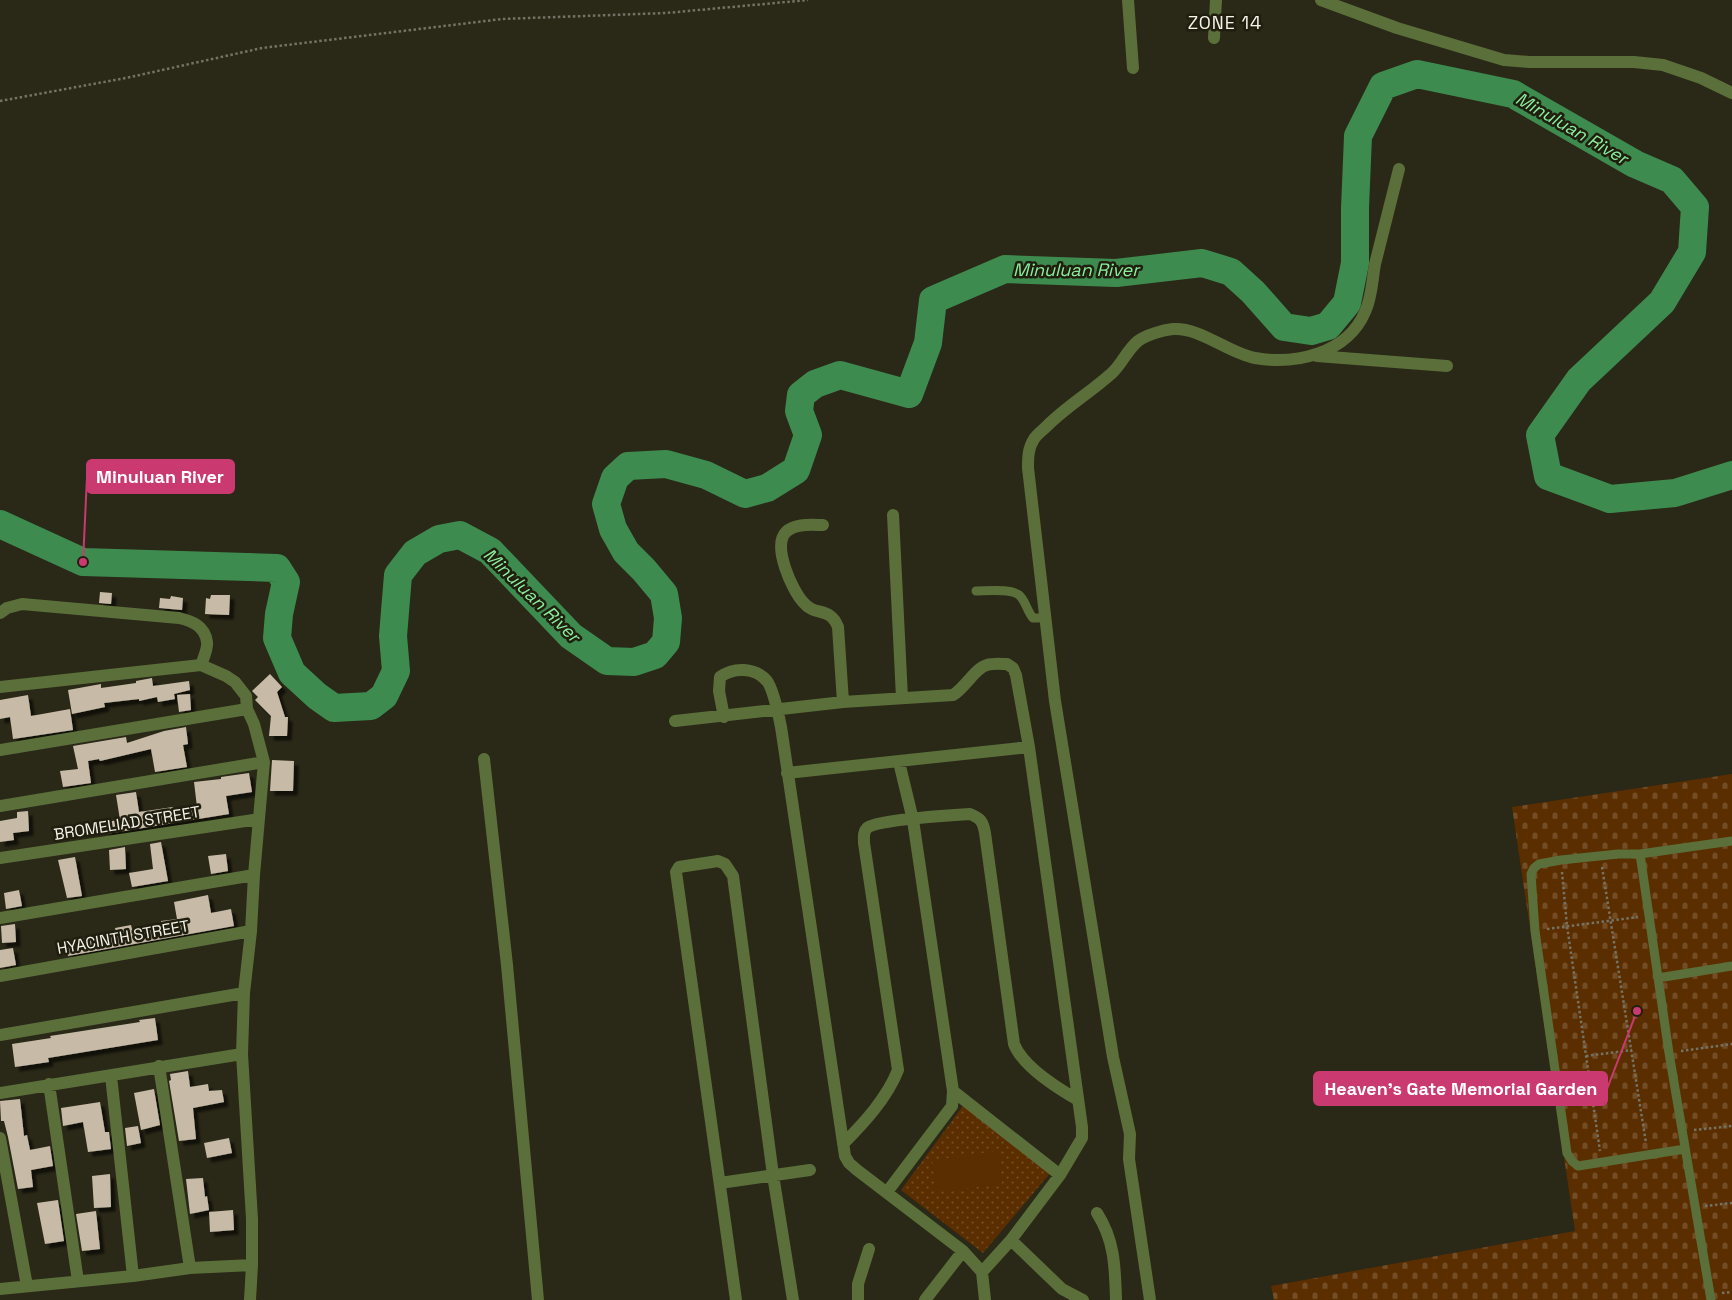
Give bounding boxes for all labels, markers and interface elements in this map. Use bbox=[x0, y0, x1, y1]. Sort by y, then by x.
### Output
district label: ZONE 14 bbox=[1188, 11, 1262, 34]
water label: Minuluan River bbox=[1512, 87, 1634, 171]
water label: Minuluan River bbox=[1013, 258, 1141, 281]
callout: Minuluan River bbox=[87, 460, 234, 493]
text: Minuluan River bbox=[96, 465, 224, 488]
water label: Minuluan River bbox=[479, 543, 587, 649]
street label: BROMELIAD STREET bbox=[52, 801, 202, 845]
street label: HYACINTH STREET bbox=[55, 915, 191, 959]
callout: Heaven's Gate Memorial Garden bbox=[1314, 1072, 1607, 1105]
text: Heaven's Gate Memorial Garden bbox=[1325, 1077, 1597, 1100]

